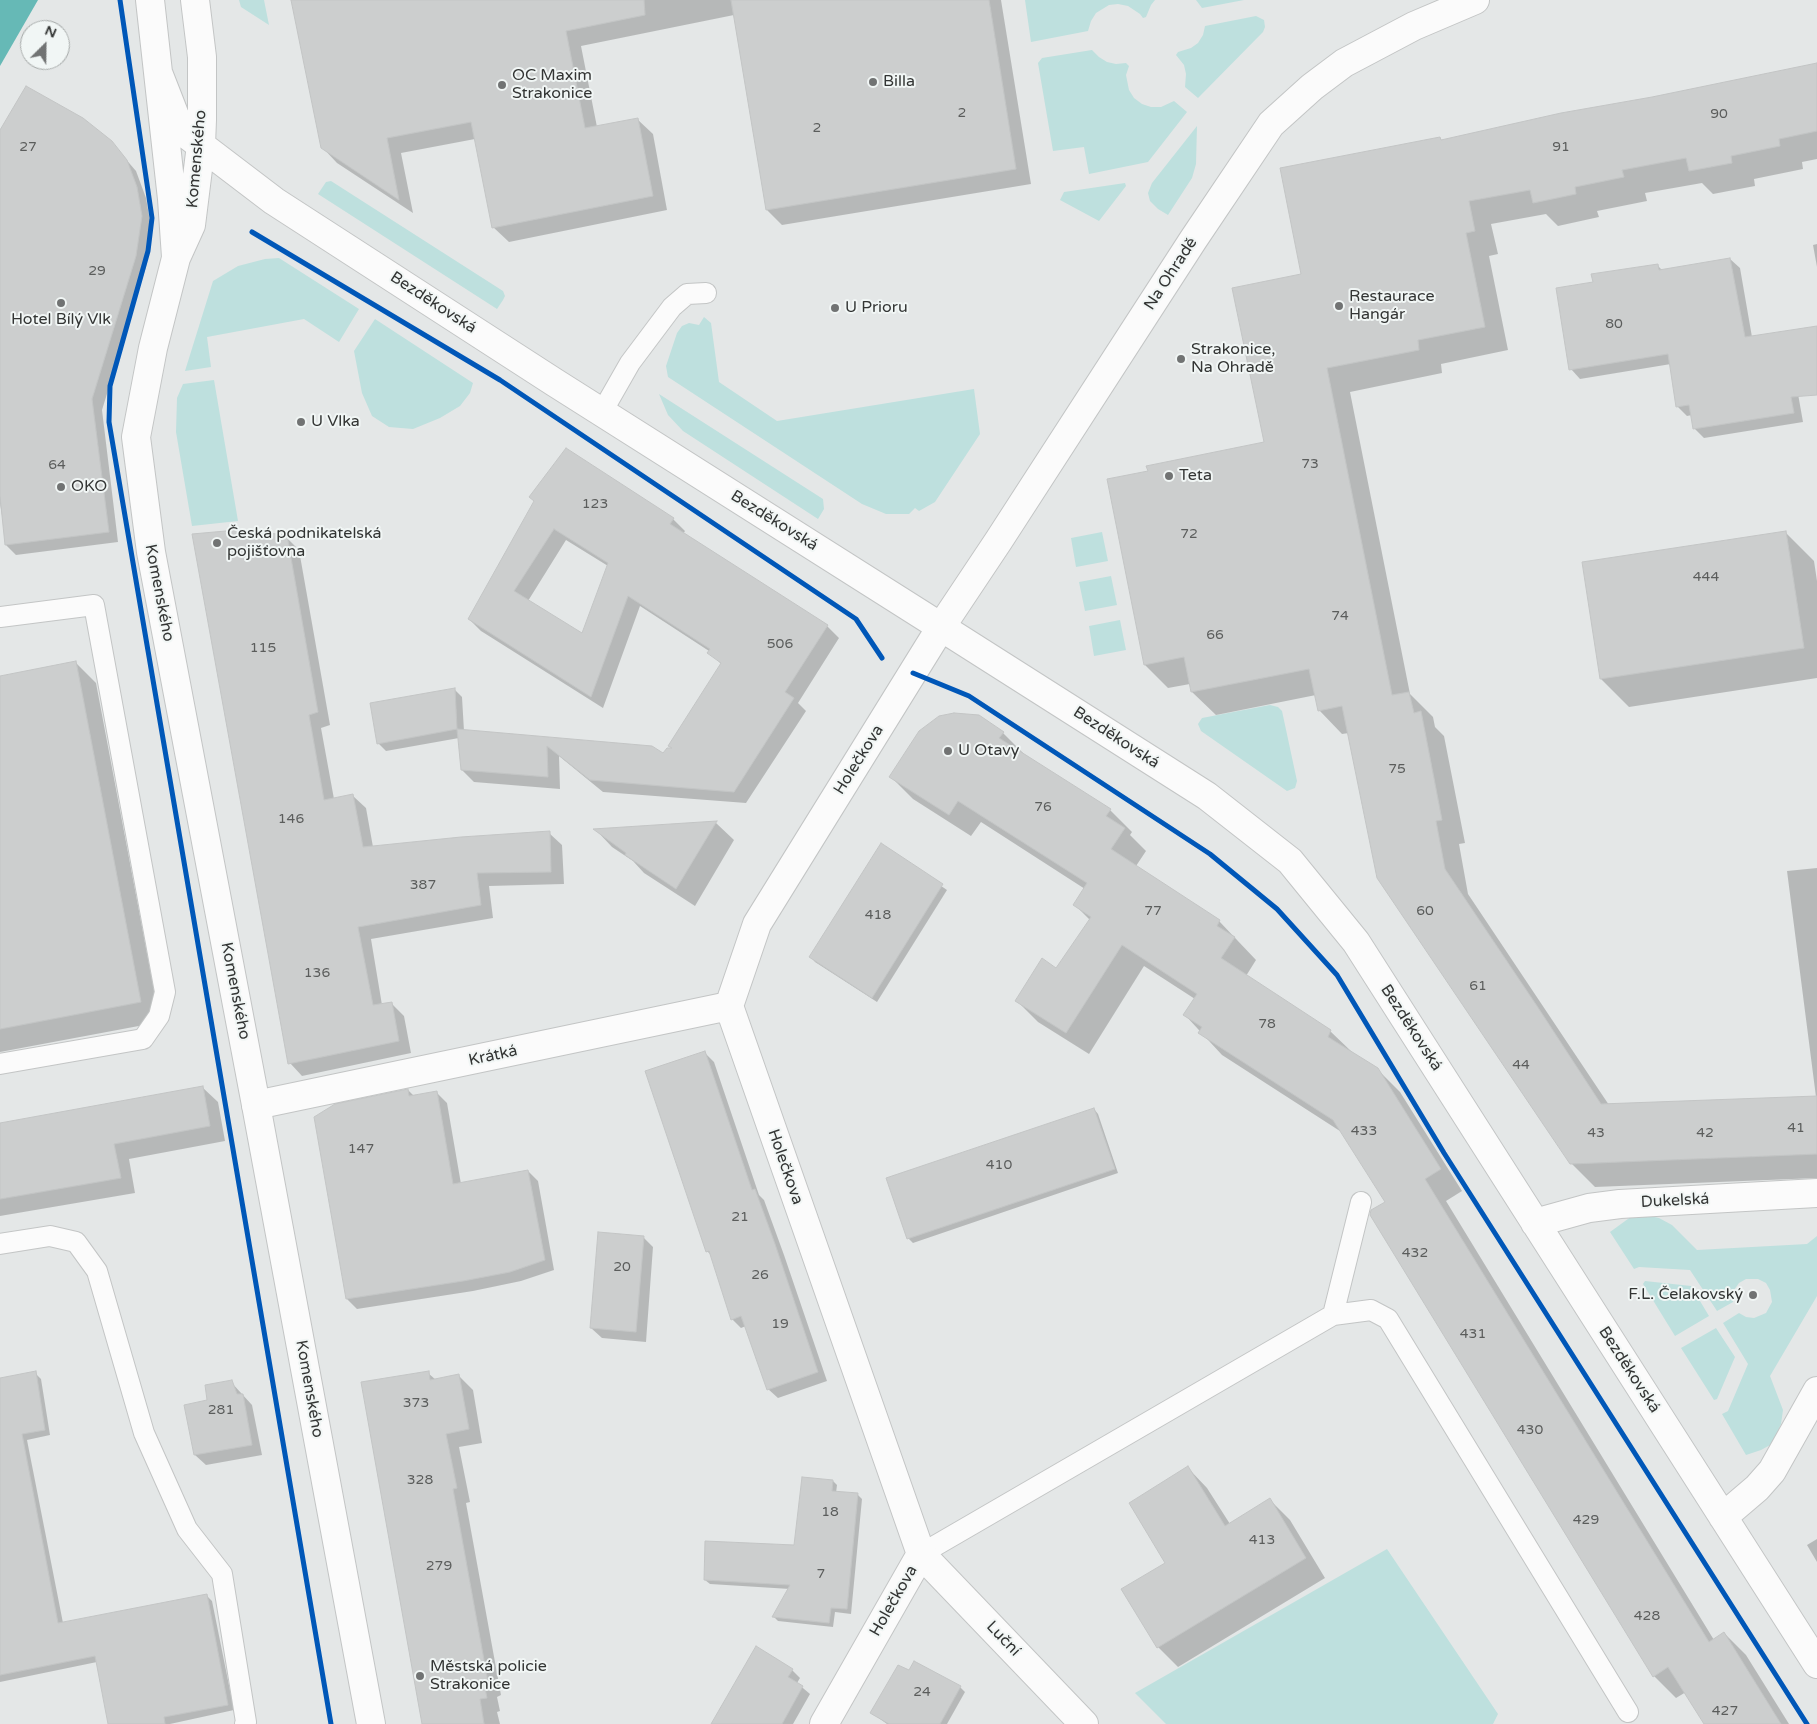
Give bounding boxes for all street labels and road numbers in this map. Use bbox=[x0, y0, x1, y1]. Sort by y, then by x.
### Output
street label: Komenského bbox=[183, 109, 211, 209]
street label: Na Ohradě bbox=[1140, 234, 1202, 314]
street label: Bezděkovská bbox=[386, 268, 480, 338]
street label: Bezděkovská bbox=[727, 487, 821, 555]
street label: Komenského bbox=[140, 543, 178, 643]
street label: Bezděkovská bbox=[1069, 703, 1163, 773]
street label: Holečkova bbox=[830, 722, 888, 798]
street label: Komenského bbox=[216, 941, 254, 1041]
street label: Bezděkovská bbox=[1376, 981, 1446, 1075]
street label: Krátká bbox=[467, 1041, 519, 1071]
street label: Holečkova bbox=[763, 1127, 807, 1207]
street label: Dukelská bbox=[1640, 1190, 1710, 1212]
street label: Bezděkovská bbox=[1594, 1323, 1664, 1417]
street label: Komenského bbox=[291, 1339, 327, 1439]
street label: Holečkova bbox=[866, 1562, 922, 1640]
street label: Luční bbox=[982, 1618, 1024, 1660]

